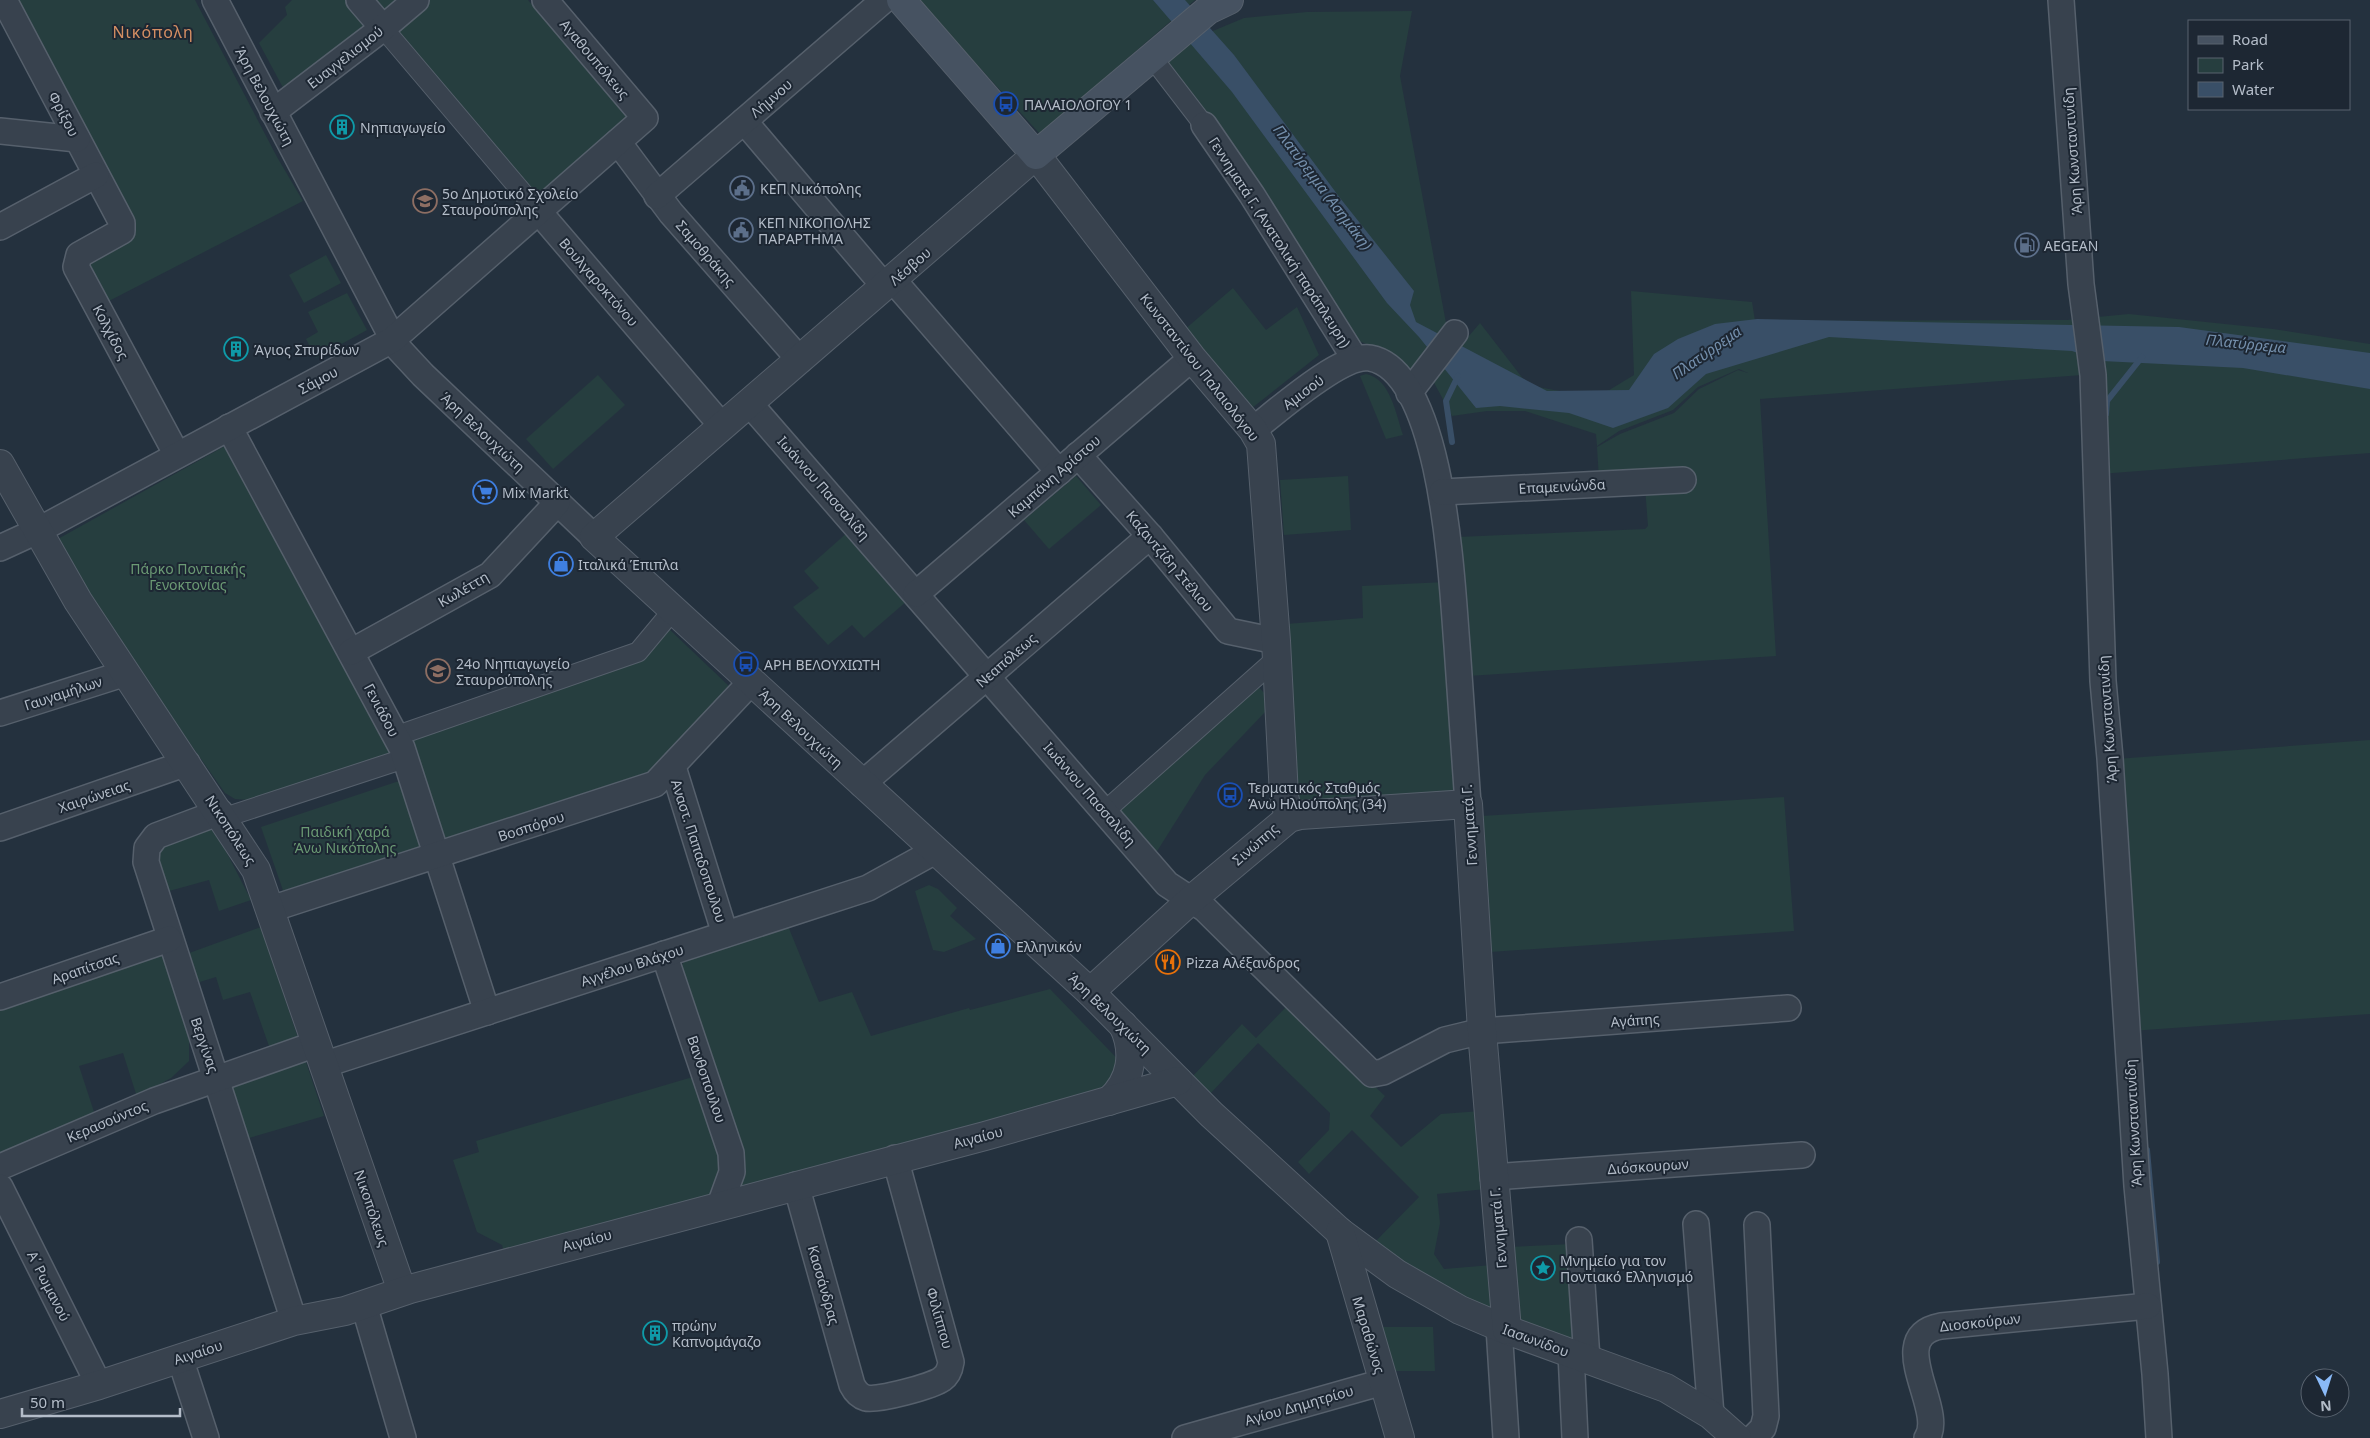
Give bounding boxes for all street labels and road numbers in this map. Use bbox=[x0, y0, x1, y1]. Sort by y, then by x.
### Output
street label: Αγαθουπόλεως bbox=[556, 15, 634, 103]
street label: Ευαγγελισμού bbox=[303, 21, 387, 93]
street label: Άρη Βελουχιώτη bbox=[231, 43, 299, 149]
street label: Λήμνου bbox=[746, 75, 796, 121]
street label: Άρη Κωνσταντινίδη bbox=[2058, 87, 2086, 215]
street label: Φρίξου bbox=[44, 88, 84, 140]
street label: Γεννηματά Γ. (Ανατολική παράπλευρη) bbox=[1205, 133, 1355, 351]
street label: Σαμοθράκης bbox=[672, 216, 740, 290]
street label: Βουλγαροκτόνου bbox=[555, 234, 643, 330]
street label: Λέσβου bbox=[885, 243, 935, 289]
street label: Κωνσταντίνου Παλαιολόγου bbox=[1136, 289, 1264, 445]
street label: Κολχίδος bbox=[89, 301, 133, 363]
street label: Σάμου bbox=[295, 362, 341, 398]
street label: Αμισού bbox=[1278, 370, 1328, 414]
street label: Άρη Βελουχιώτη bbox=[437, 388, 529, 476]
street label: Καμπάνη Αρίστου bbox=[1004, 431, 1104, 521]
street label: Ιωάννου Πασσαλίδη bbox=[774, 432, 874, 544]
street label: Επαμεινώνδα bbox=[1518, 474, 1606, 498]
street label: Καζαντζίδη Στέλιου bbox=[1122, 506, 1218, 616]
street label: Κωλέττη bbox=[434, 567, 492, 611]
street label: Νεαπόλεως bbox=[972, 628, 1041, 692]
street label: Άρη Κωνσταντινίδη bbox=[2093, 655, 2121, 783]
street label: Γαυγαμήλων bbox=[22, 671, 104, 715]
street label: Γενιάδου bbox=[360, 680, 404, 740]
street label: Άρη Βελουχιώτη bbox=[755, 684, 847, 772]
street label: Ιωάννου Πασσαλίδη bbox=[1040, 738, 1140, 850]
street label: Χαιρώνειας bbox=[56, 775, 132, 817]
street label: Αναστ. Παπαδοπουλου bbox=[667, 777, 731, 925]
street label: Γεννηματά Γ. bbox=[1457, 784, 1481, 866]
street label: Νικοπόλεως bbox=[201, 791, 261, 869]
street label: Βοσπόρου bbox=[495, 806, 567, 846]
street label: Σινώπης bbox=[1228, 819, 1282, 869]
street label: Αγγέλου Βλάχου bbox=[578, 939, 686, 991]
street label: Αραπίτσας bbox=[49, 948, 121, 988]
street label: Άρη Βελουχιώτη bbox=[1064, 968, 1156, 1058]
street label: Αγάπης bbox=[1610, 1009, 1660, 1031]
street label: Βεργίνας bbox=[187, 1015, 223, 1076]
street label: Βανθοπουλου bbox=[683, 1033, 731, 1125]
street label: Άρη Κωνσταντινίδη bbox=[2120, 1059, 2146, 1187]
street label: Κερασούντος bbox=[64, 1095, 151, 1147]
street label: Αιγαίου bbox=[951, 1121, 1005, 1153]
street label: Διόσκουρων bbox=[1607, 1154, 1689, 1178]
street label: Νικοπόλεως bbox=[350, 1167, 394, 1249]
street label: Γεννηματά Γ. bbox=[1485, 1187, 1511, 1269]
street label: Αιγαίου bbox=[560, 1224, 614, 1256]
street label: Κασσάνδρας bbox=[804, 1243, 844, 1327]
street label: Α΄ Ρωμανού bbox=[23, 1248, 75, 1324]
street label: Φιλίππου bbox=[922, 1285, 958, 1351]
street label: Μαραθώνος bbox=[1348, 1294, 1390, 1376]
street label: Διοσκούρων bbox=[1939, 1308, 2021, 1336]
street label: Ιασωνίδου bbox=[1500, 1319, 1572, 1361]
street label: Αιγαίου bbox=[171, 1335, 225, 1369]
street label: Αγίου Δημητρίου bbox=[1242, 1380, 1356, 1430]

